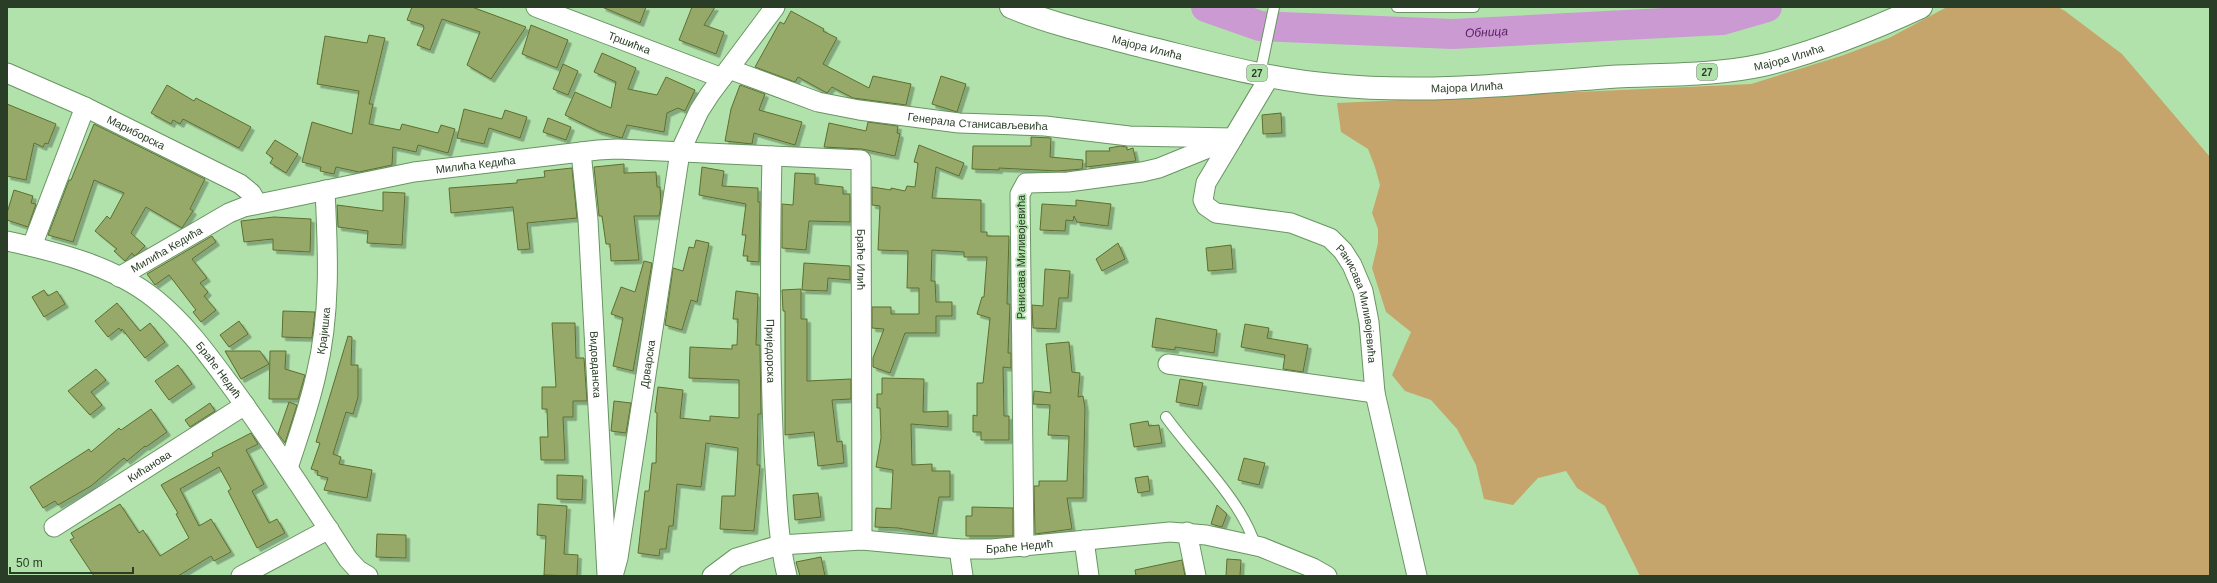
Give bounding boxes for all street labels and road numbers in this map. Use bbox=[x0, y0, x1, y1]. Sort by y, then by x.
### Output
street label: Тршићка bbox=[606, 29, 653, 57]
street label: Мајора Илића bbox=[1111, 33, 1184, 62]
street label: Мајора Илића bbox=[1753, 41, 1826, 73]
road number: 27 bbox=[1697, 64, 1717, 80]
road number: 27 bbox=[1247, 65, 1267, 81]
street label: Мајора Илића bbox=[1431, 79, 1504, 94]
street label: Генерала Станисављевића bbox=[907, 110, 1049, 132]
street label: Мариборска bbox=[105, 113, 168, 152]
street label: Милића Кедића bbox=[435, 154, 517, 175]
street label: Ранисава Миливојевића bbox=[1015, 194, 1027, 319]
street label: Милића Кедића bbox=[129, 224, 205, 275]
street label: Браће Илић bbox=[855, 229, 867, 290]
street label: Ранисава Миливојевића bbox=[1334, 242, 1379, 364]
street label: Крајишка bbox=[315, 306, 332, 355]
street label: Приједорска bbox=[764, 319, 777, 384]
street label: Видовданска bbox=[588, 331, 604, 399]
street label: Дрварска bbox=[638, 338, 657, 389]
street label: Браће Недић bbox=[194, 339, 244, 400]
street label: Кићанова bbox=[125, 447, 174, 484]
street label: Браће Недић bbox=[986, 537, 1054, 555]

